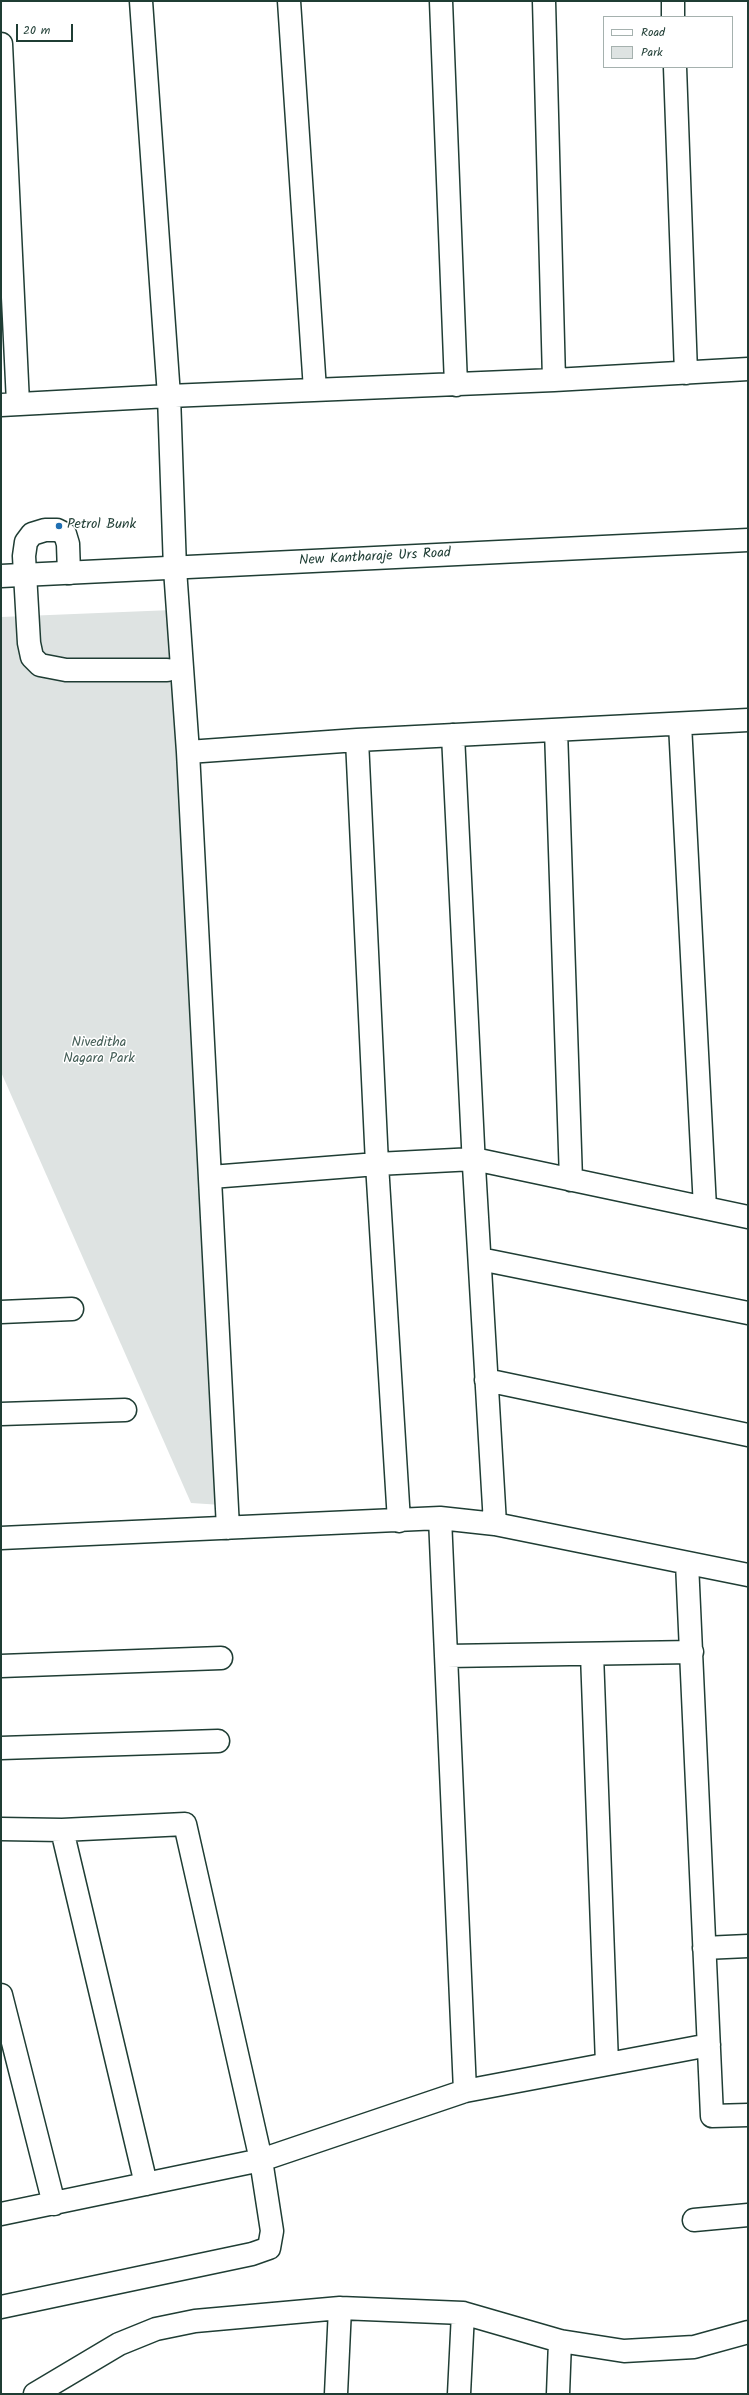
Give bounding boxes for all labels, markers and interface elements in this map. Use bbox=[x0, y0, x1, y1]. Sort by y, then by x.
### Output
scale bar bbox=[18, 16, 75, 42]
legend bbox=[603, 16, 733, 68]
text: 20 m bbox=[23, 21, 50, 40]
text: Road bbox=[641, 23, 665, 42]
text: Park bbox=[641, 43, 663, 62]
place label: Petrol Bunk bbox=[67, 518, 136, 534]
marker: Petrol Bunk bbox=[54, 521, 64, 531]
street label: New Kantharaje Urs Road bbox=[299, 546, 451, 570]
park label: Niveditha Nagara Park bbox=[63, 1036, 135, 1068]

